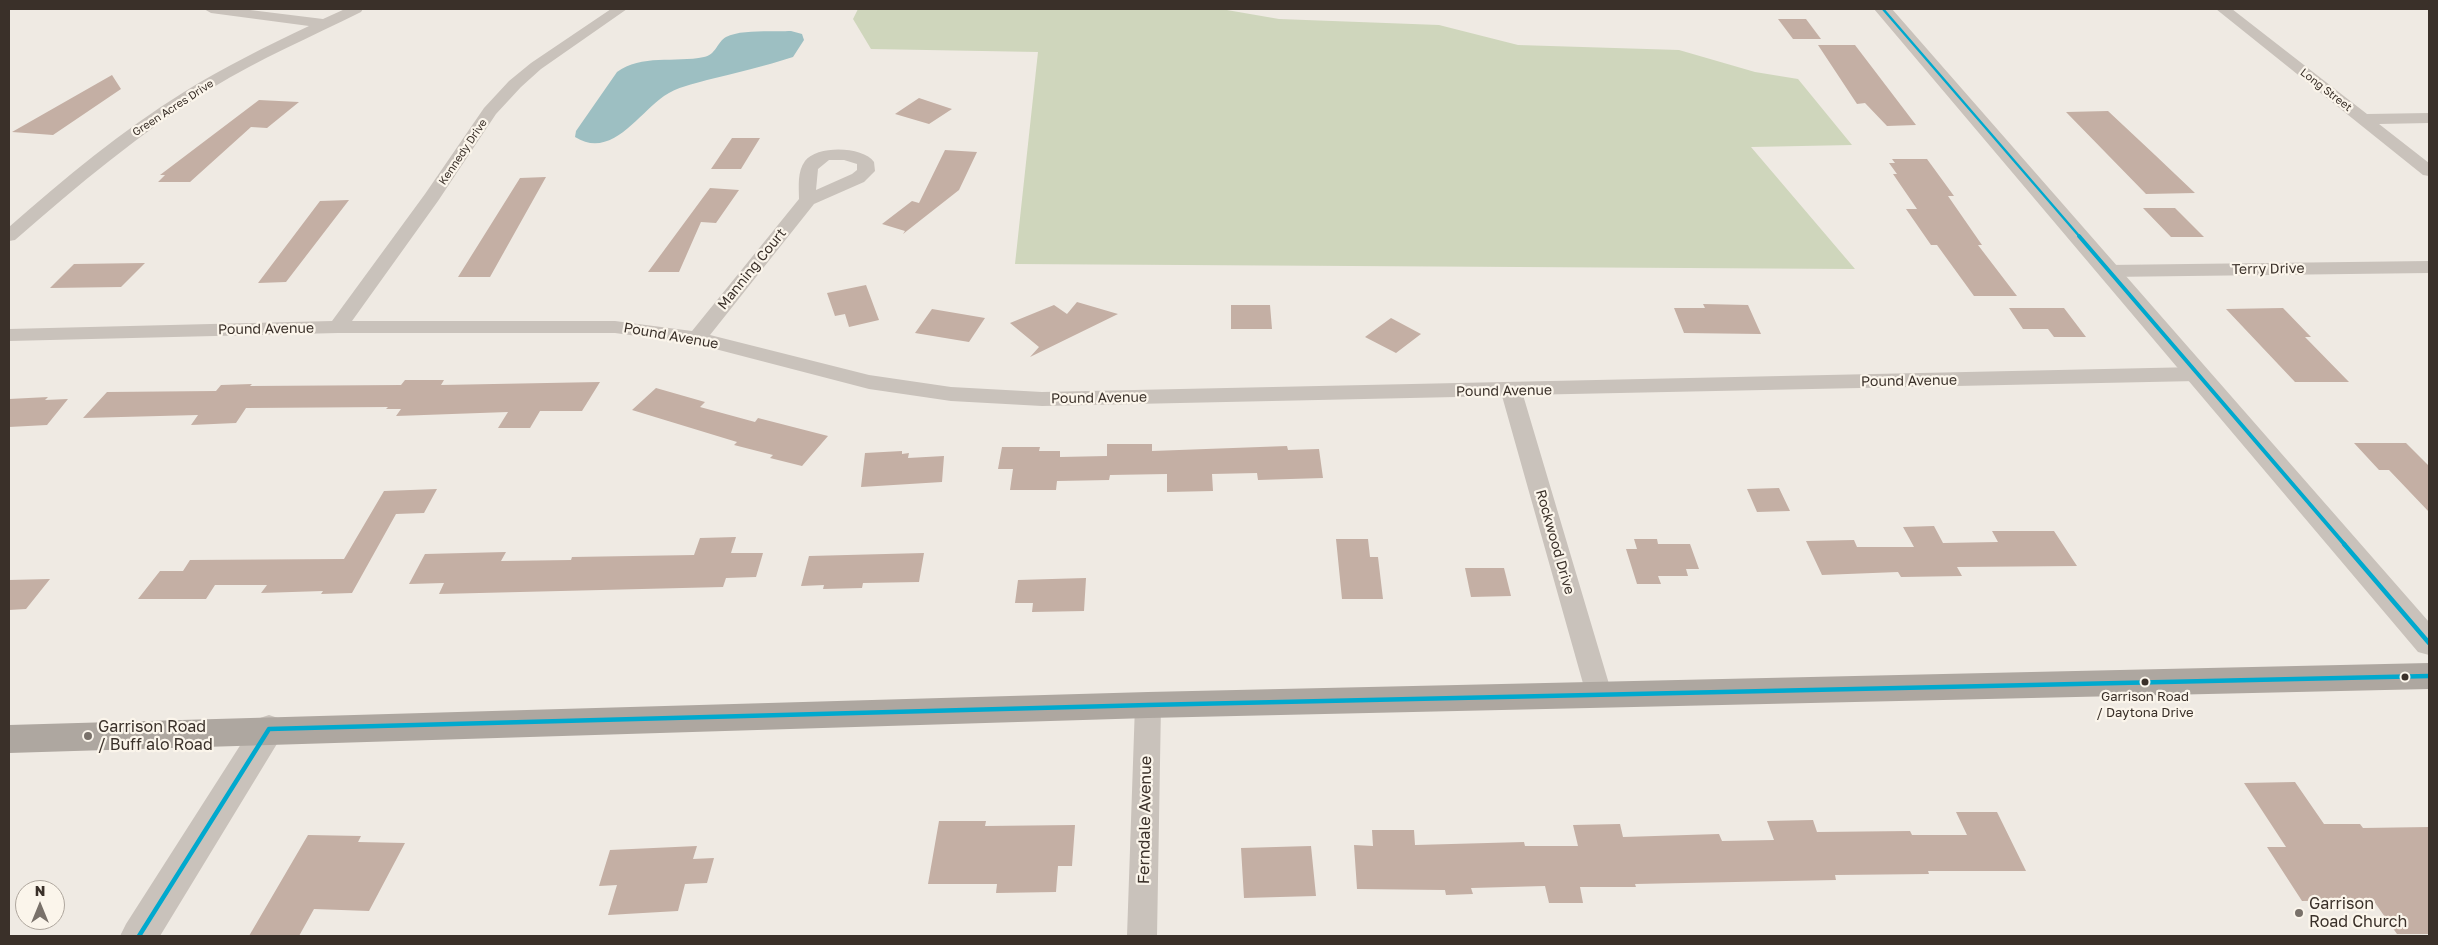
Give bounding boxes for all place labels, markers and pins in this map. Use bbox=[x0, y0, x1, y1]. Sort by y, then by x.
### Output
unlabelled marker bbox=[2400, 672, 2410, 682]
marker: Garrison Road / Daytona Drive bbox=[2140, 677, 2150, 687]
place label: Garrison Road / Daytona Drive bbox=[2096, 689, 2194, 720]
place label: Garrison Road / Buff alo Road bbox=[98, 717, 213, 755]
marker: Garrison Road / Buff alo Road bbox=[82, 730, 94, 742]
place label: Garrison Road Church bbox=[2309, 894, 2407, 932]
marker: Garrison Road Church bbox=[2293, 907, 2305, 919]

